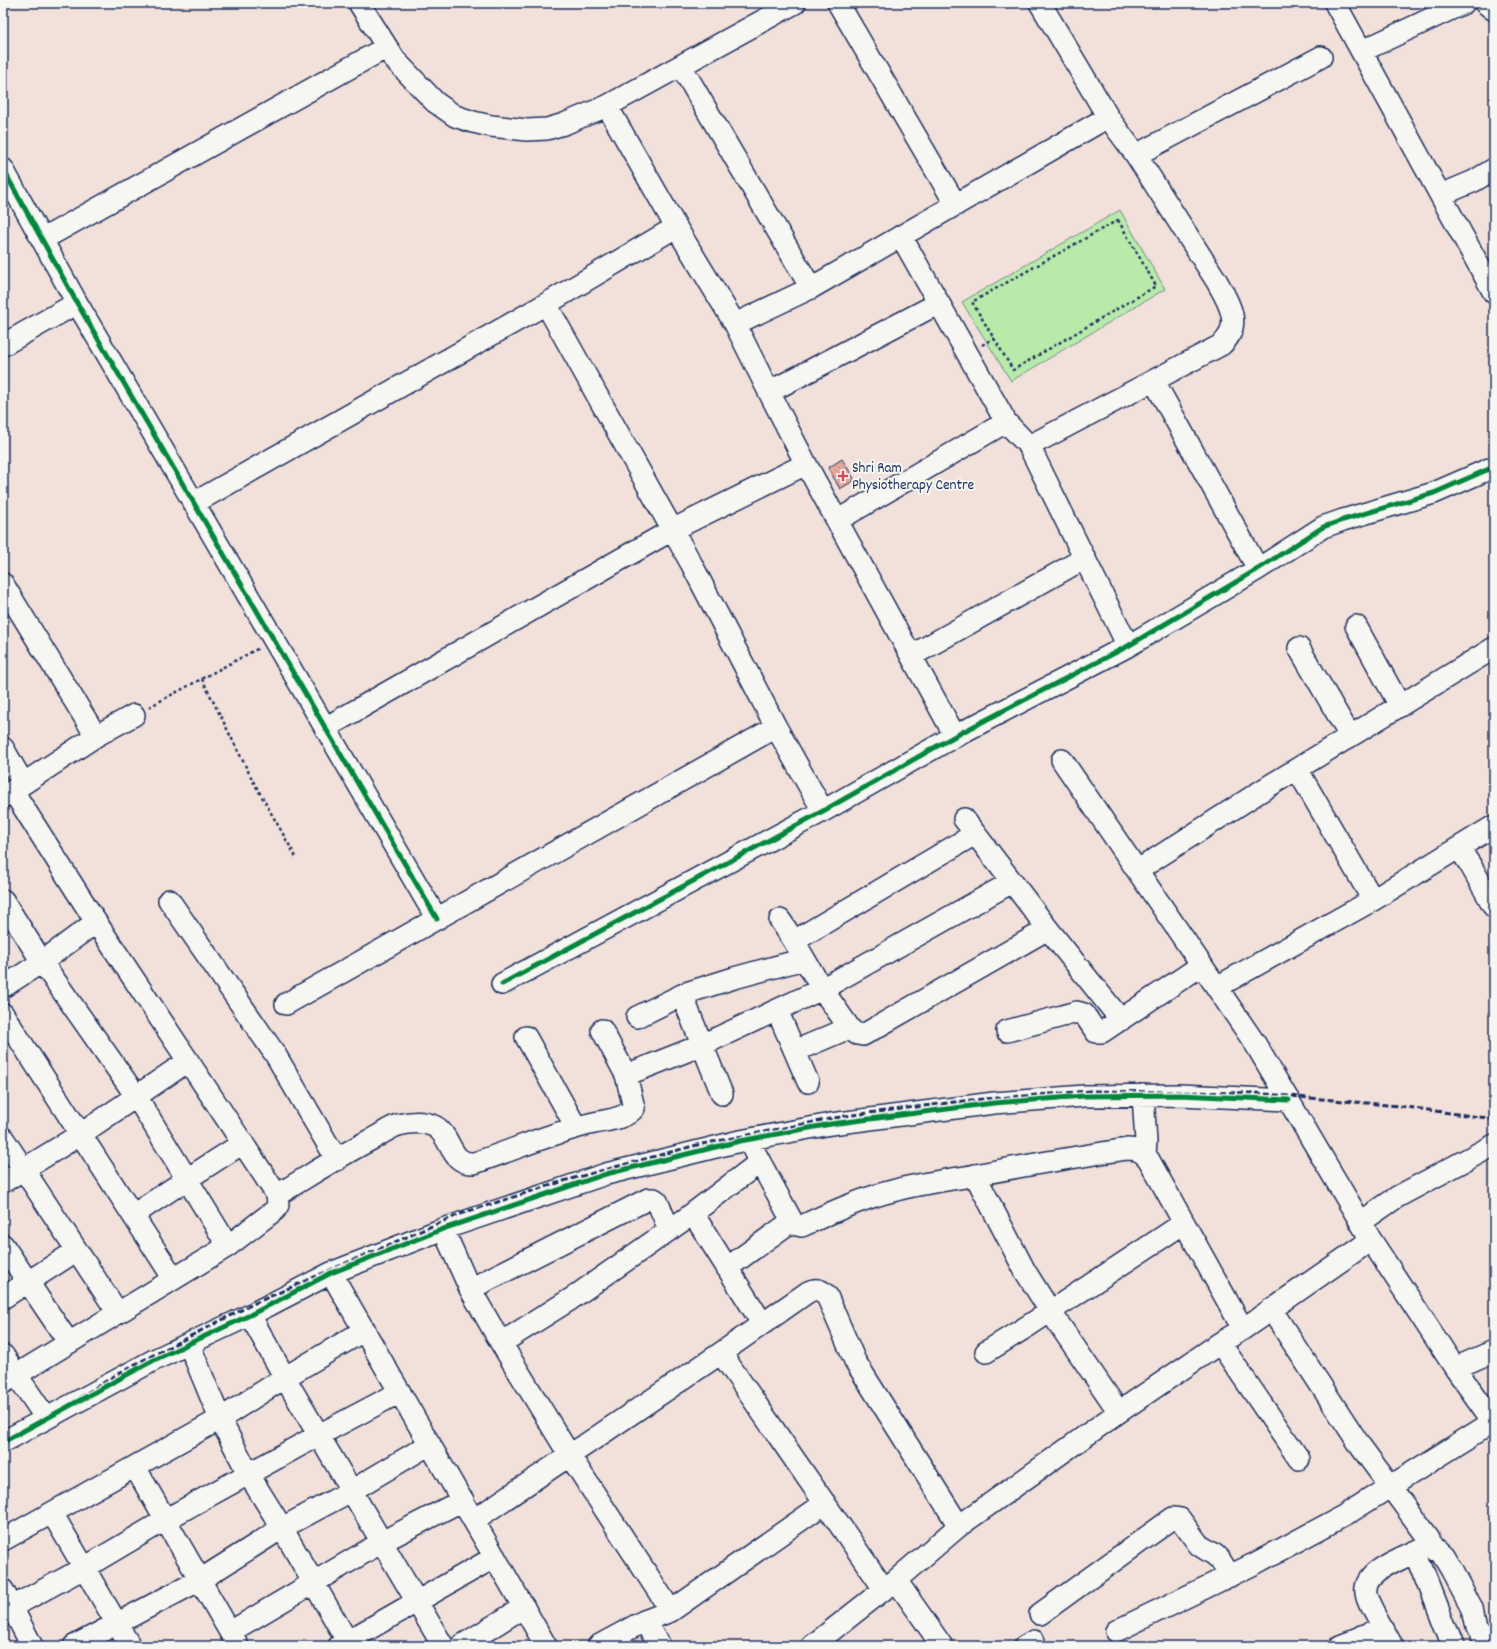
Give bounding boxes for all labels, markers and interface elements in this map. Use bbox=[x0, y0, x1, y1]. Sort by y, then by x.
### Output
place label: Shri Ram Physiotherapy Centre bbox=[852, 458, 975, 497]
marker: Shri Ram Physiotherapy Centre bbox=[837, 470, 849, 482]

